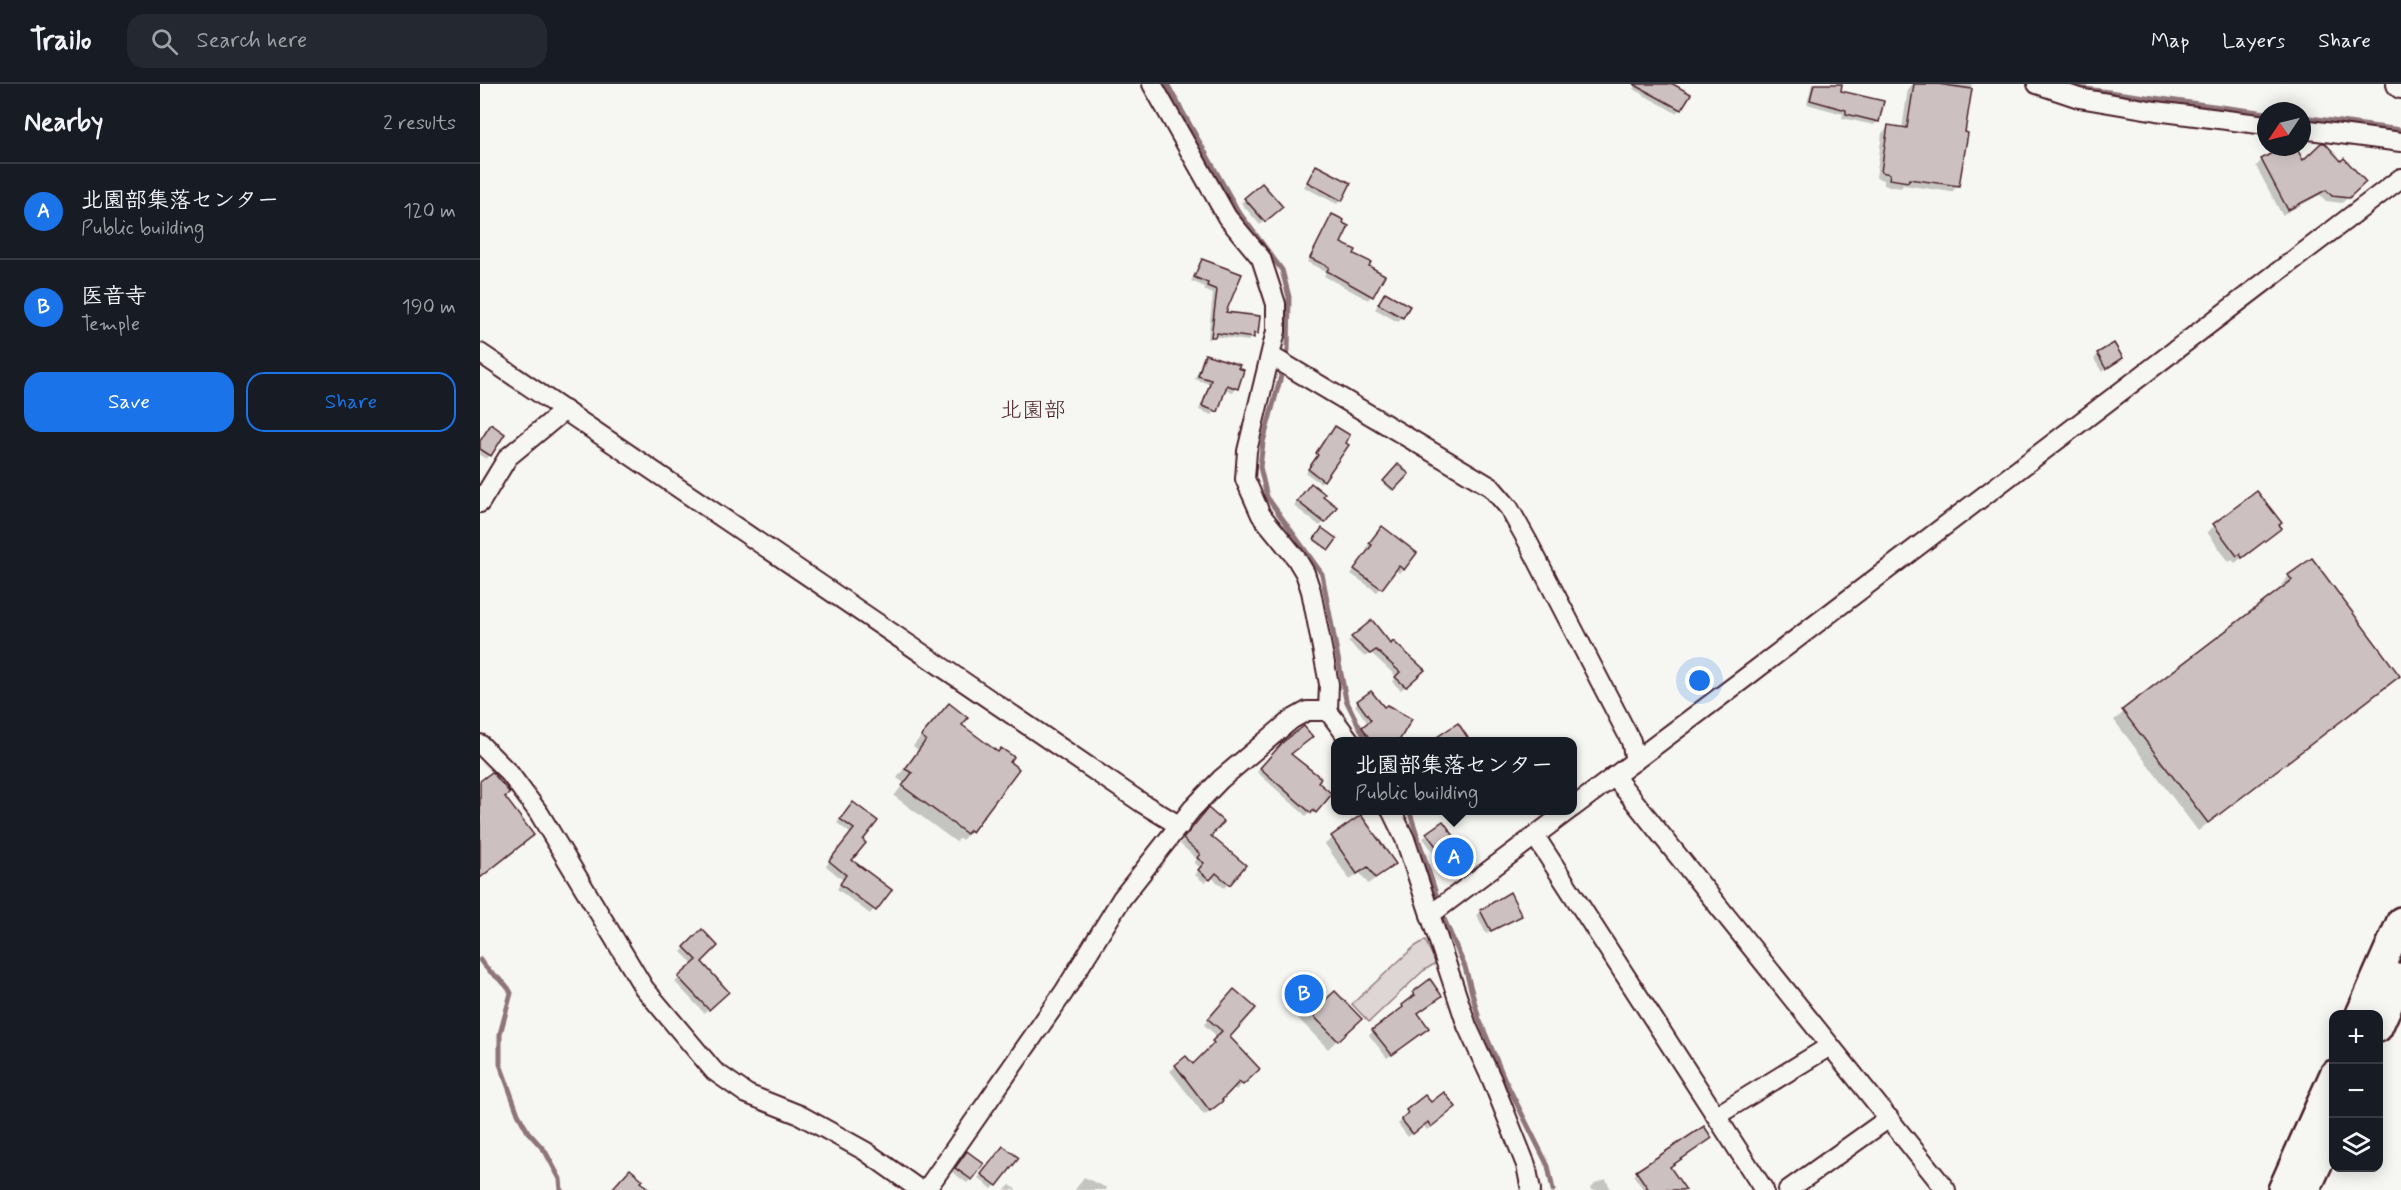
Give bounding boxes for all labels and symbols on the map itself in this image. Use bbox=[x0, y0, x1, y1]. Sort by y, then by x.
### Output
north arrow bbox=[2257, 102, 2311, 156]
district label: 北園部 bbox=[1000, 397, 1066, 425]
your location bbox=[1685, 666, 1714, 695]
pin: A bbox=[1434, 834, 1474, 880]
pin: B bbox=[1284, 972, 1324, 1016]

